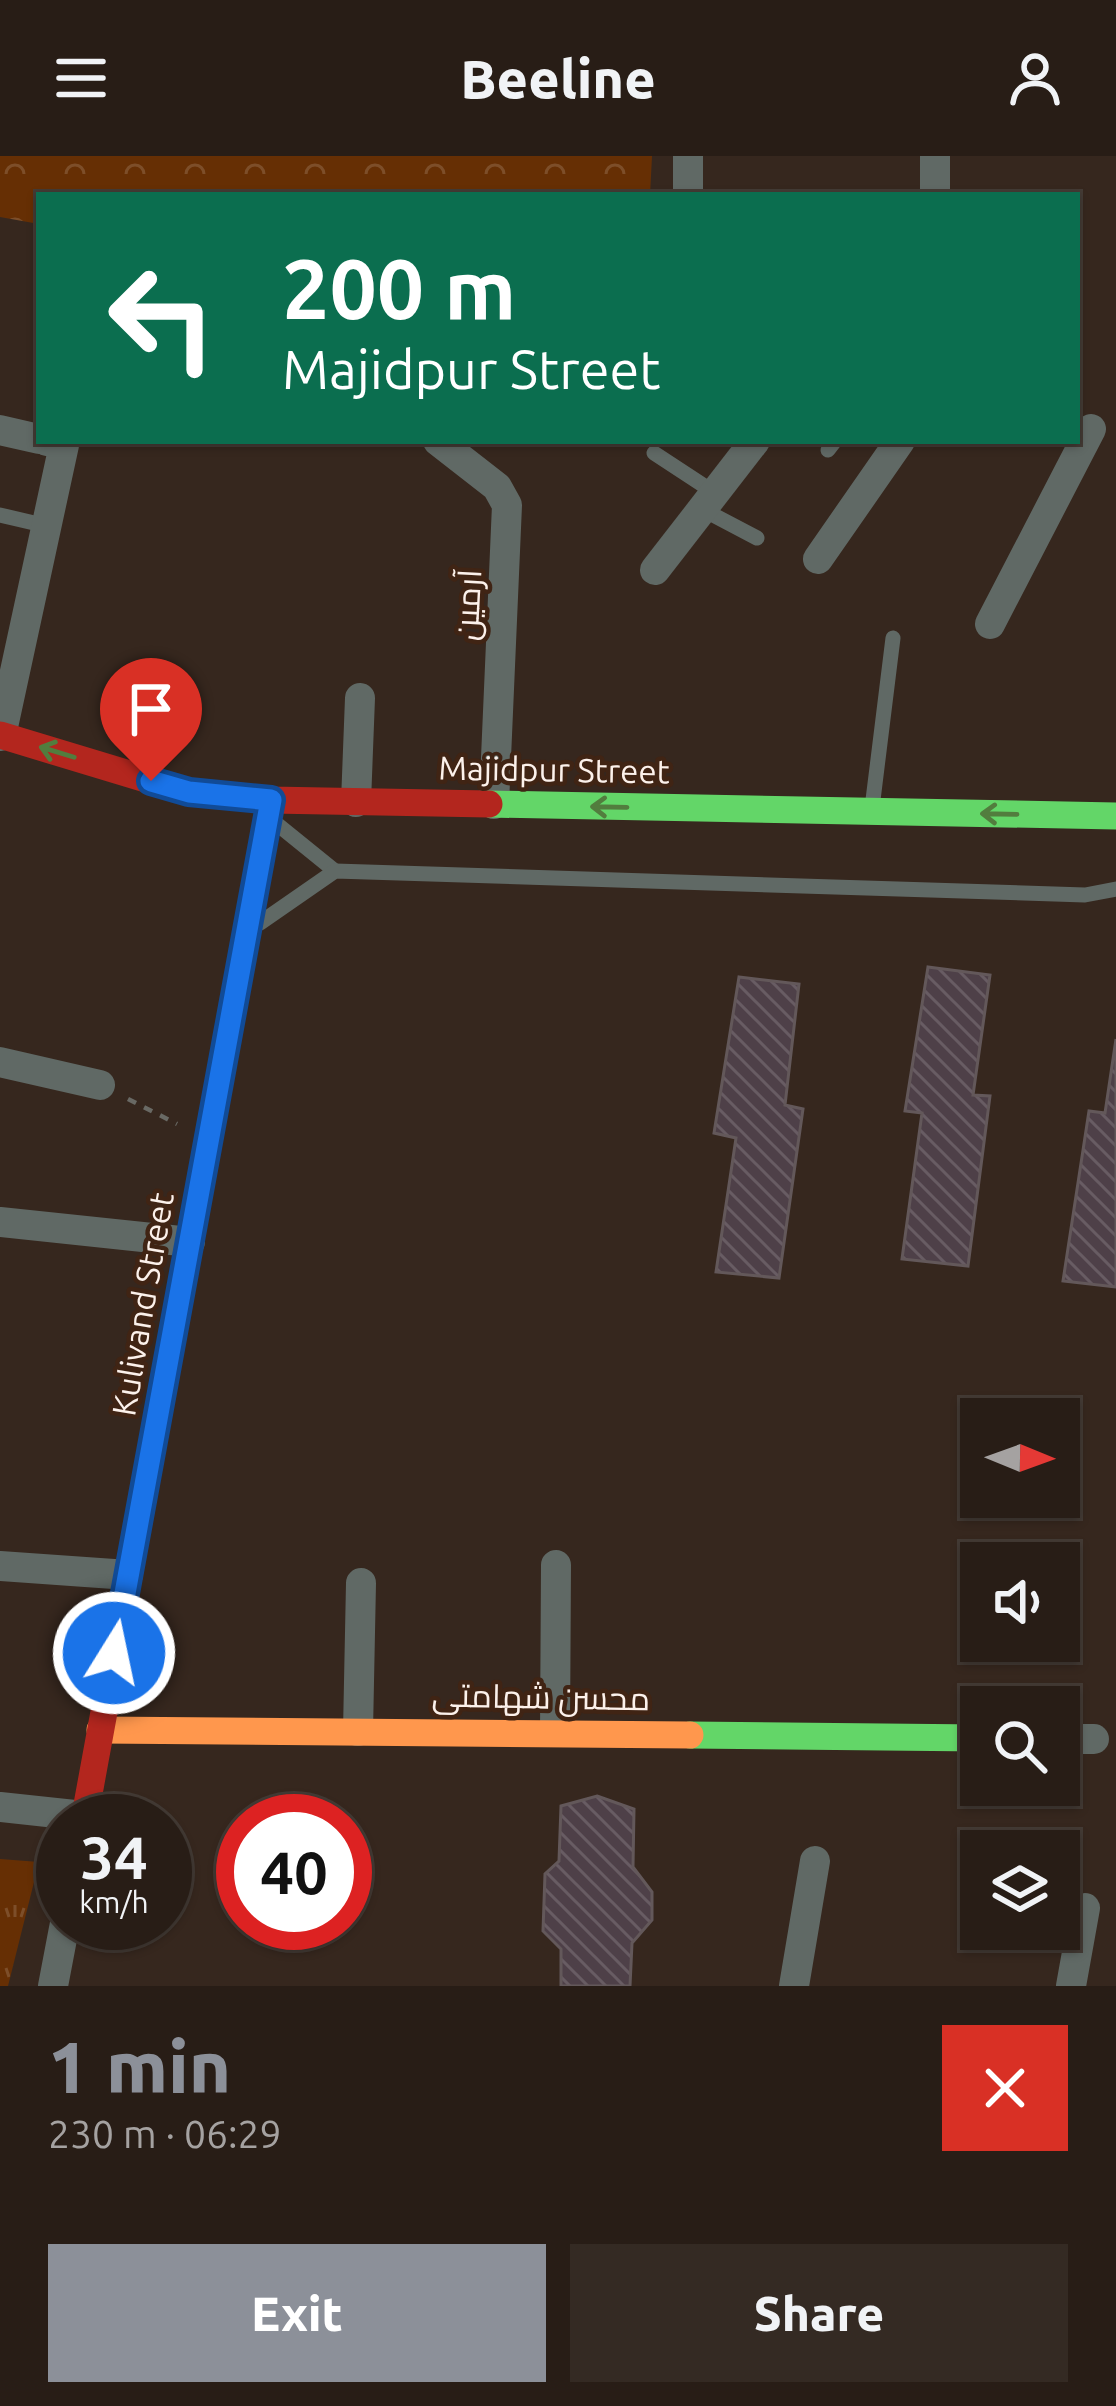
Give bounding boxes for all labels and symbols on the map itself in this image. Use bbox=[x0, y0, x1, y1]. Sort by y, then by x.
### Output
street label: آرمین bbox=[447, 568, 490, 642]
pin bbox=[100, 658, 202, 781]
one-way arrow bbox=[39, 740, 77, 762]
street label: Majidpur Street bbox=[438, 748, 670, 790]
one-way arrow bbox=[590, 795, 629, 818]
one-way arrow bbox=[980, 802, 1019, 825]
street label: Kulivand Street bbox=[104, 1189, 180, 1419]
north arrow bbox=[960, 1398, 1080, 1518]
position arrow bbox=[51, 1590, 177, 1716]
street label: محسن شهامتی bbox=[431, 1676, 650, 1719]
speed limit sign: 40 bbox=[216, 1794, 372, 1950]

